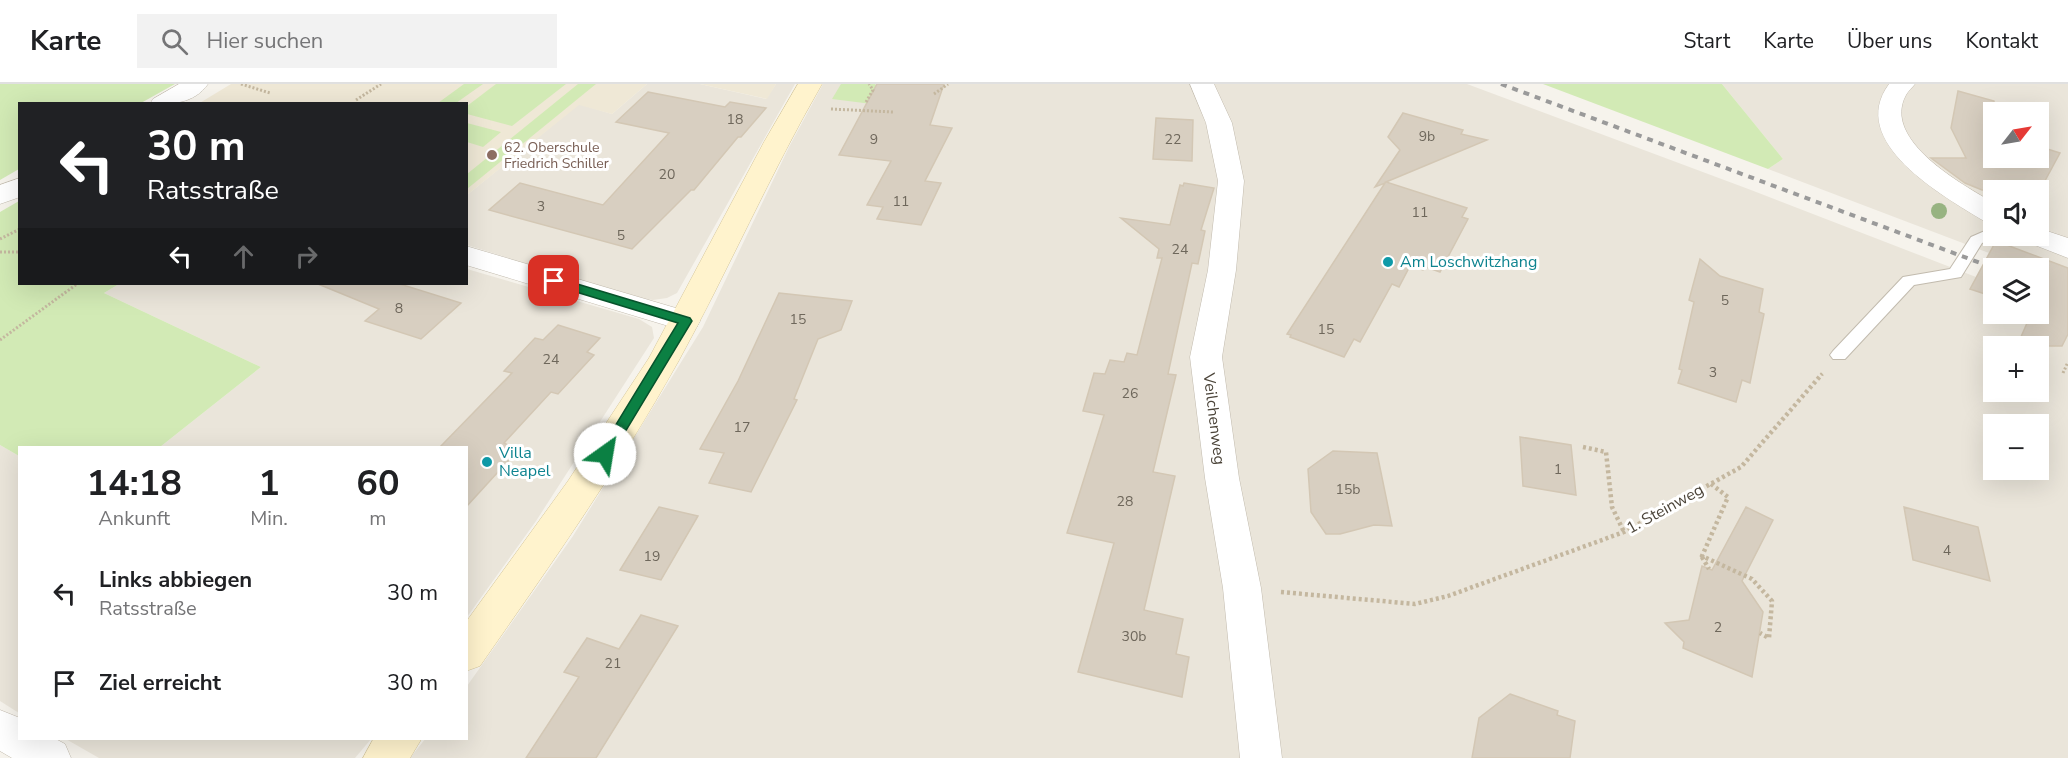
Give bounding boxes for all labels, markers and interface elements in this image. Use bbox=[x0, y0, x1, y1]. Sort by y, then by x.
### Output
search box bbox=[137, 14, 557, 68]
text: Karte bbox=[30, 22, 101, 60]
icon: search bbox=[158, 25, 191, 58]
text: Hier suchen bbox=[206, 26, 323, 56]
text: Start bbox=[1683, 27, 1730, 55]
text: Karte bbox=[1763, 27, 1814, 55]
text: Über uns bbox=[1847, 27, 1932, 55]
text: Kontakt bbox=[1965, 27, 2038, 55]
north arrow bbox=[1983, 102, 2049, 168]
map controls bbox=[1983, 102, 2049, 480]
house number: 18 bbox=[727, 110, 743, 129]
text: 30 m bbox=[147, 118, 246, 175]
icon: left bbox=[48, 126, 126, 204]
house number: 9b bbox=[1419, 127, 1435, 146]
house number: 9 bbox=[870, 130, 878, 149]
house number: 22 bbox=[1165, 130, 1181, 149]
place label: 62. Oberschule Friedrich Schiller bbox=[504, 138, 609, 173]
marker: 62. Oberschule Friedrich Schiller bbox=[485, 148, 499, 162]
house number: 20 bbox=[659, 165, 675, 184]
text: Ratsstraße bbox=[147, 172, 279, 209]
button: sound bbox=[1983, 180, 2049, 246]
house number: 11 bbox=[893, 192, 909, 211]
house number: 3 bbox=[537, 197, 545, 216]
house number: 11 bbox=[1412, 203, 1428, 222]
house number: 5 bbox=[617, 226, 625, 245]
icon: left bbox=[164, 240, 197, 273]
icon: ahead bbox=[227, 240, 260, 273]
icon: right bbox=[290, 240, 323, 273]
house number: 24 bbox=[1172, 240, 1188, 259]
place label: Am Loschwitzhang bbox=[1400, 251, 1537, 273]
pin bbox=[528, 255, 579, 306]
marker: Am Loschwitzhang bbox=[1381, 255, 1395, 269]
button: layers bbox=[1983, 258, 2049, 324]
icon: arrive bbox=[537, 264, 570, 297]
house number: 5 bbox=[1721, 291, 1729, 310]
house number: 8 bbox=[395, 299, 403, 318]
house number: 15 bbox=[790, 310, 806, 329]
house number: 15 bbox=[1318, 320, 1334, 339]
button: + bbox=[1983, 336, 2049, 402]
house number: 24 bbox=[543, 350, 559, 369]
house number: 3 bbox=[1709, 363, 1717, 382]
street label: Veilchenweg bbox=[1197, 371, 1231, 466]
house number: 26 bbox=[1122, 384, 1138, 403]
button: − bbox=[1983, 414, 2049, 480]
house number: 17 bbox=[734, 418, 750, 437]
position arrow bbox=[573, 422, 637, 486]
place label: Villa Neapel bbox=[498, 442, 551, 482]
marker: Villa Neapel bbox=[480, 455, 494, 469]
text: 14:18 bbox=[86, 459, 182, 508]
text: 1 bbox=[258, 459, 280, 508]
text: 60 bbox=[356, 459, 400, 508]
house number: 1 bbox=[1554, 460, 1562, 479]
street label: 1. Steinweg bbox=[1622, 479, 1708, 539]
house number: 15b bbox=[1336, 480, 1360, 499]
house number: 28 bbox=[1117, 492, 1133, 511]
text: Ankunft bbox=[98, 505, 170, 532]
text: Min. bbox=[250, 505, 288, 532]
text: m bbox=[369, 505, 386, 532]
house number: 4 bbox=[1943, 541, 1951, 560]
house number: 19 bbox=[644, 547, 660, 566]
text: Links abbiegen bbox=[99, 565, 252, 595]
icon: left bbox=[48, 577, 81, 610]
text: 30 m bbox=[387, 578, 438, 608]
text: Ratsstraße bbox=[99, 595, 197, 622]
house number: 2 bbox=[1714, 618, 1722, 637]
house number: 30b bbox=[1122, 627, 1146, 646]
house number: 21 bbox=[605, 654, 621, 673]
icon: arrive bbox=[48, 667, 81, 700]
text: Ziel erreicht bbox=[99, 668, 221, 698]
text: 30 m bbox=[387, 668, 438, 698]

